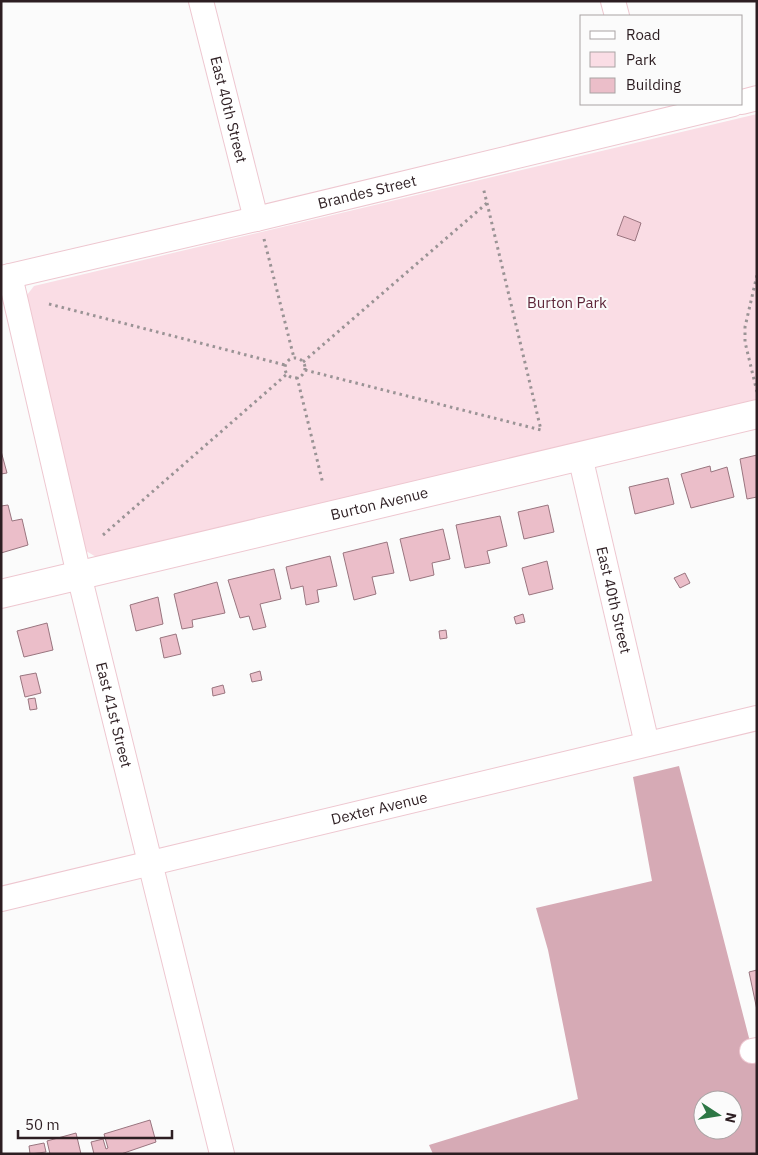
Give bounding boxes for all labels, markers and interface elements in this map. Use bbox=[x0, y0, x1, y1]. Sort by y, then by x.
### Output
legend bbox=[580, 15, 743, 105]
text: Road bbox=[626, 25, 661, 44]
text: Park bbox=[626, 50, 656, 69]
street label: East 40th Street bbox=[206, 54, 251, 165]
text: Building bbox=[626, 75, 681, 94]
street label: Brandes Street bbox=[316, 171, 418, 213]
park label: Burton Park bbox=[527, 293, 607, 312]
street label: Burton Avenue bbox=[329, 483, 430, 524]
street label: East 40th Street bbox=[592, 545, 636, 655]
street label: East 41st Street bbox=[92, 660, 136, 770]
street label: Dexter Avenue bbox=[329, 787, 429, 829]
north arrow bbox=[693, 1090, 743, 1140]
scale bar bbox=[18, 1108, 171, 1140]
text: N bbox=[721, 1111, 741, 1125]
text: 50 m bbox=[25, 1115, 60, 1134]

